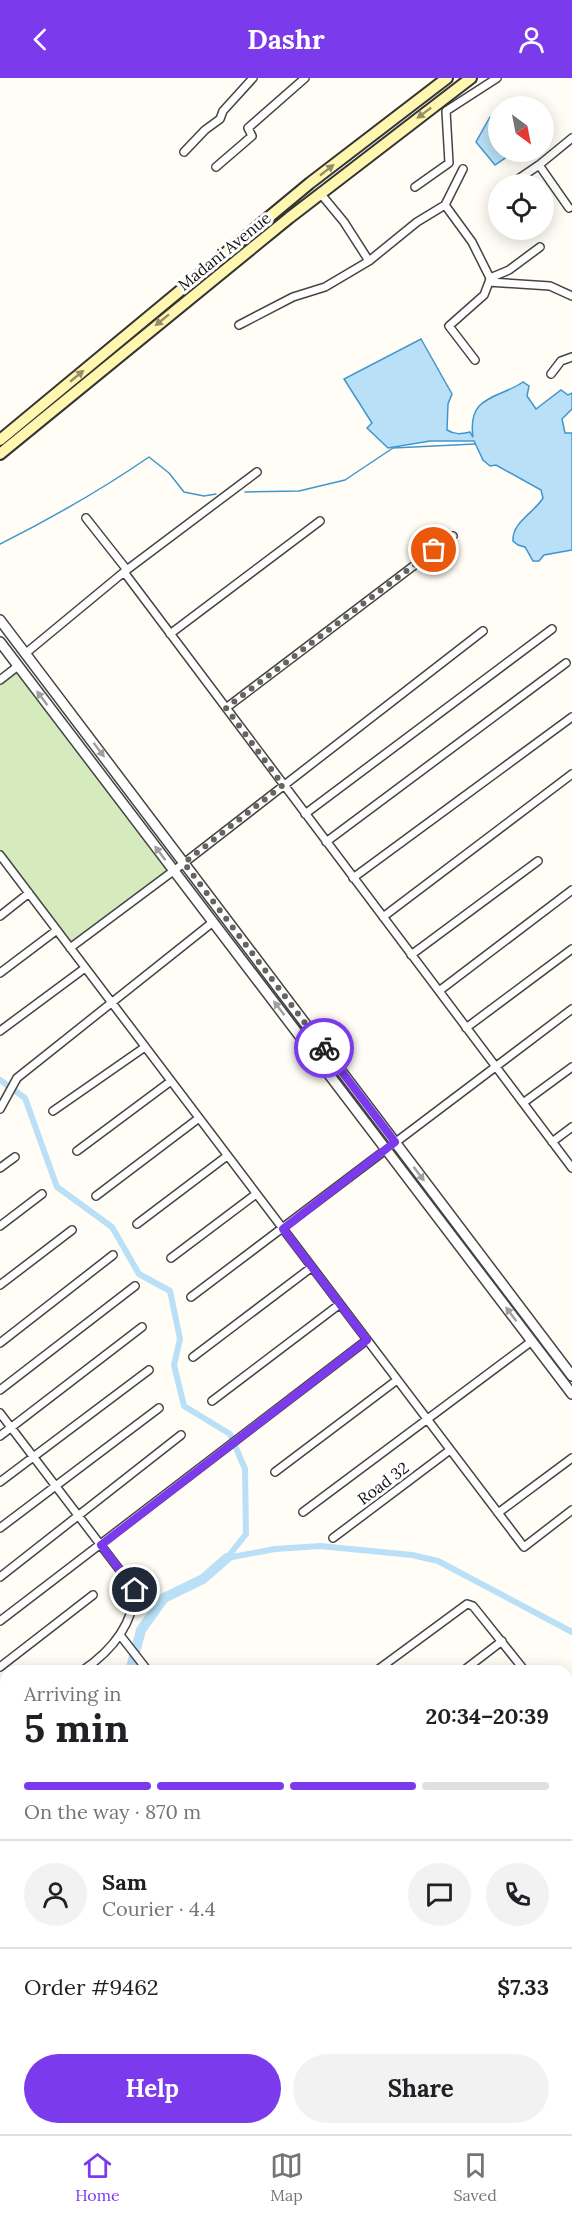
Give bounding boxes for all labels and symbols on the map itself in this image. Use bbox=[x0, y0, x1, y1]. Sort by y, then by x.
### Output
north arrow bbox=[488, 96, 554, 162]
one-way arrow bbox=[416, 107, 432, 119]
one-way arrow bbox=[319, 165, 334, 177]
street label: Madani Avenue bbox=[174, 207, 275, 294]
one-way arrow bbox=[154, 314, 169, 326]
one-way arrow bbox=[69, 370, 84, 383]
pin bbox=[408, 524, 459, 575]
one-way arrow bbox=[37, 690, 49, 705]
one-way arrow bbox=[92, 742, 105, 758]
one-way arrow bbox=[154, 845, 167, 861]
one-way arrow bbox=[273, 1001, 285, 1016]
courier bbox=[294, 1018, 354, 1078]
one-way arrow bbox=[413, 1165, 425, 1181]
one-way arrow bbox=[505, 1306, 517, 1322]
street label: Road 32 bbox=[353, 1457, 413, 1509]
pin bbox=[109, 1564, 160, 1615]

